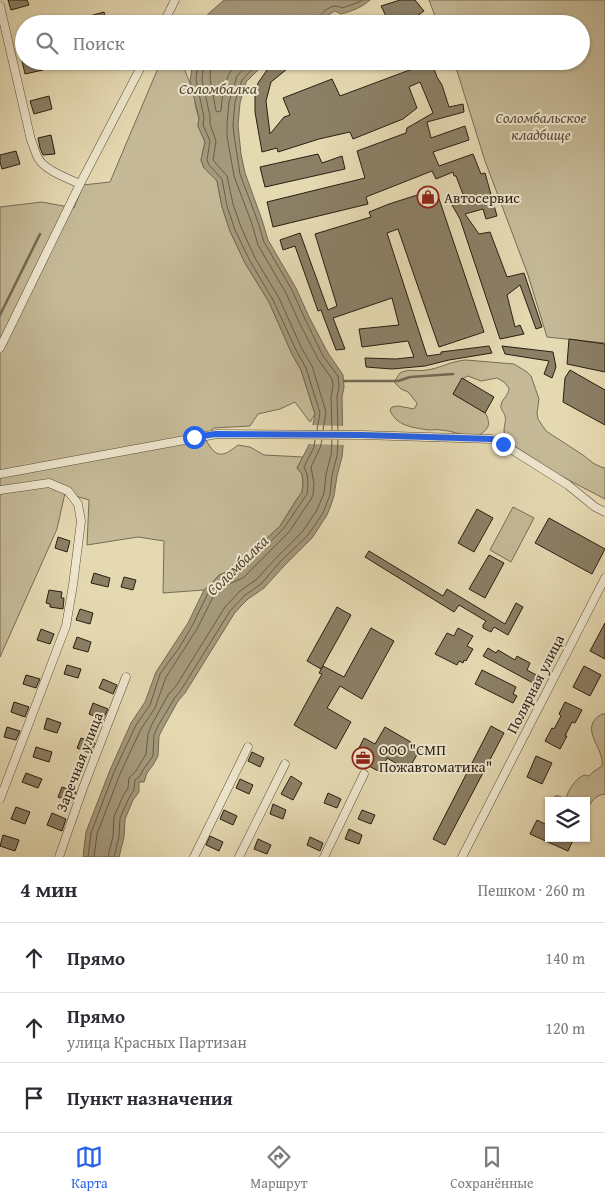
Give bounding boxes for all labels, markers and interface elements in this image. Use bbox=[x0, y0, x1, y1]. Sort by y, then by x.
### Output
search box bbox=[15, 15, 590, 70]
icon: search bbox=[33, 29, 61, 57]
text: Поиск bbox=[73, 29, 125, 57]
water label: Соломбалка bbox=[179, 76, 258, 100]
park label: Соломбальское кладбище bbox=[496, 107, 586, 145]
shop icon: Автосервис bbox=[416, 185, 440, 209]
place label: Автосервис bbox=[444, 187, 520, 208]
route start bbox=[183, 426, 206, 449]
route end bbox=[492, 433, 515, 456]
water label: Соломбалка bbox=[201, 529, 274, 601]
street label: Полярная улица bbox=[501, 630, 569, 737]
street label: Заречная улица bbox=[50, 708, 108, 815]
place label: ООО "СМП Пожавтоматика" bbox=[379, 739, 492, 777]
office icon: ООО "СМП Пожавтоматика" bbox=[351, 746, 375, 770]
map controls bbox=[545, 797, 590, 842]
button: layers bbox=[545, 797, 590, 842]
text: 4 мин bbox=[20, 874, 77, 905]
text: Пешком · 260 m bbox=[478, 878, 585, 902]
icon: ahead bbox=[20, 944, 48, 972]
text: Прямо bbox=[67, 944, 125, 972]
text: 140 m bbox=[545, 946, 585, 970]
text: Прямо bbox=[67, 1002, 125, 1030]
icon: ahead bbox=[20, 1014, 48, 1042]
text: 120 m bbox=[545, 1016, 585, 1040]
text: улица Красных Партизан bbox=[67, 1030, 247, 1054]
icon: arrive bbox=[20, 1084, 48, 1112]
text: Пункт назначения bbox=[67, 1084, 233, 1112]
tab: Карта bbox=[71, 1143, 108, 1193]
tab: Маршрут bbox=[250, 1143, 308, 1193]
tab: Сохранённые bbox=[450, 1143, 534, 1193]

